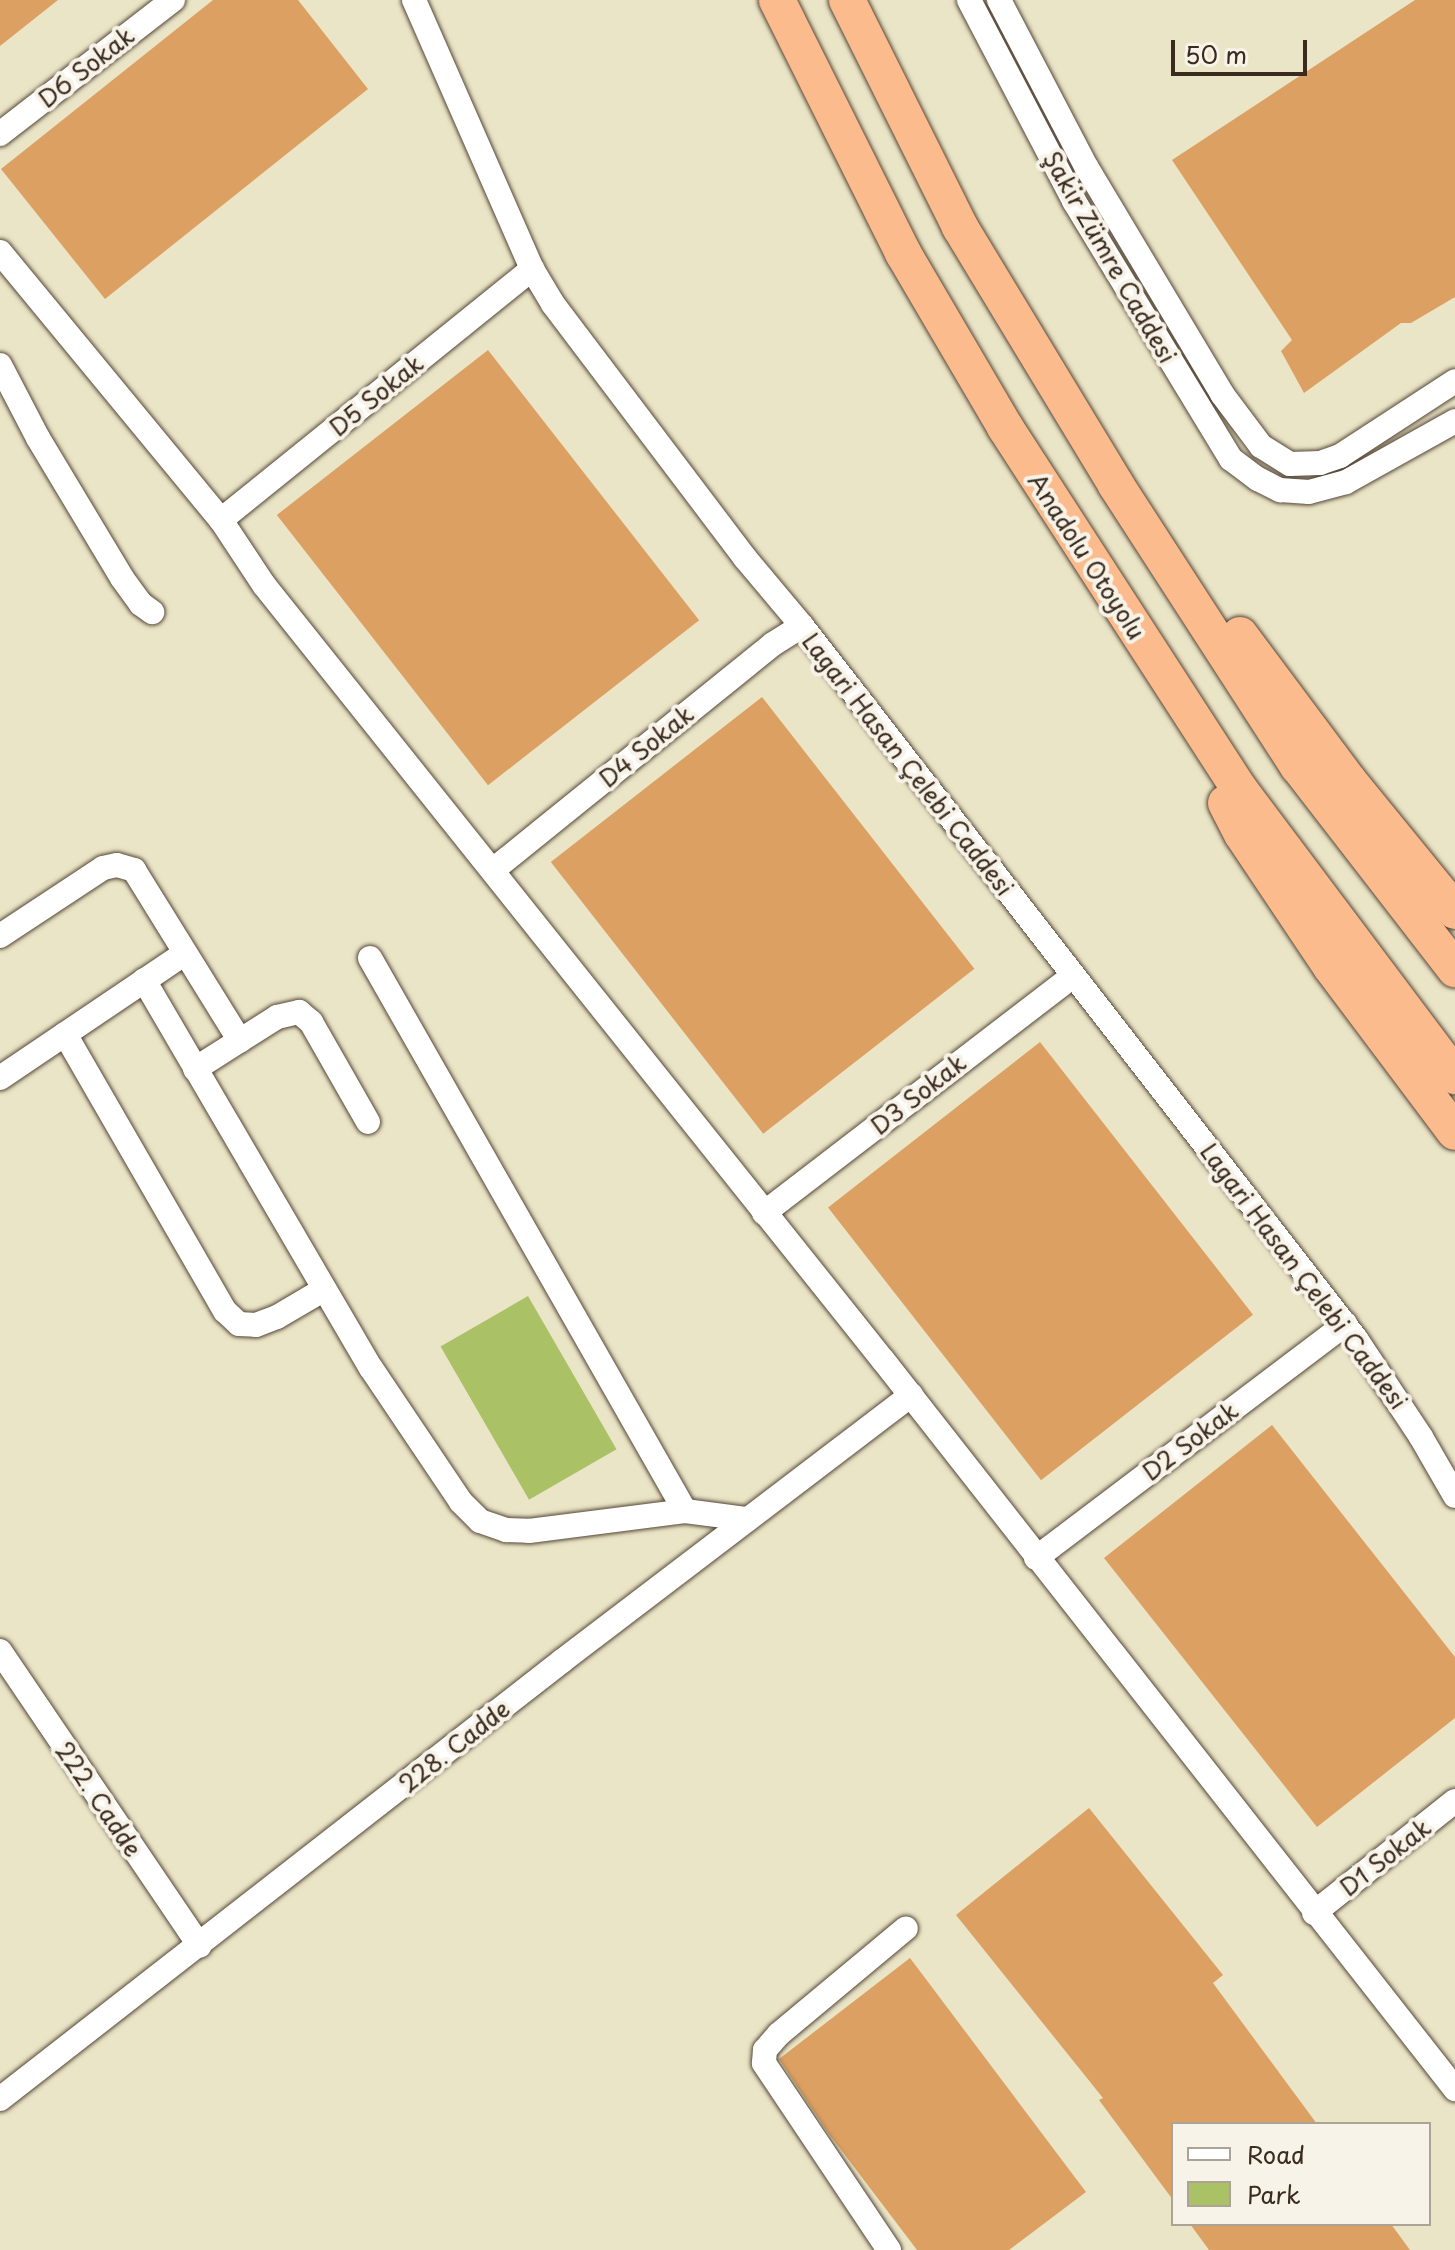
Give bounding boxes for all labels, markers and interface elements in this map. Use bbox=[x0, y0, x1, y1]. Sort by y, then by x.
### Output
street label: D6 Sokak bbox=[32, 20, 140, 114]
scale bar bbox=[1175, 24, 1311, 74]
text: 50 m bbox=[1185, 36, 1247, 72]
street label: Şakir Zümre Caddesi bbox=[1037, 145, 1183, 369]
street label: D5 Sokak bbox=[323, 348, 429, 442]
street label: Anadolu Otoyolu bbox=[1023, 468, 1151, 644]
street label: Lagari Hasan Çelebi Caddesi bbox=[796, 626, 1020, 902]
street label: D4 Sokak bbox=[592, 699, 700, 793]
street label: D3 Sokak bbox=[864, 1047, 972, 1141]
street label: Lagari Hasan Çelebi Caddesi bbox=[1194, 1137, 1414, 1415]
street label: D2 Sokak bbox=[1135, 1395, 1245, 1487]
street label: 228. Cadde bbox=[392, 1693, 516, 1799]
street label: 222. Cadde bbox=[49, 1735, 149, 1863]
street label: D1 Sokak bbox=[1334, 1812, 1436, 1902]
legend bbox=[1171, 2122, 1431, 2226]
text: Road bbox=[1247, 2136, 1305, 2172]
text: Park bbox=[1247, 2176, 1301, 2212]

